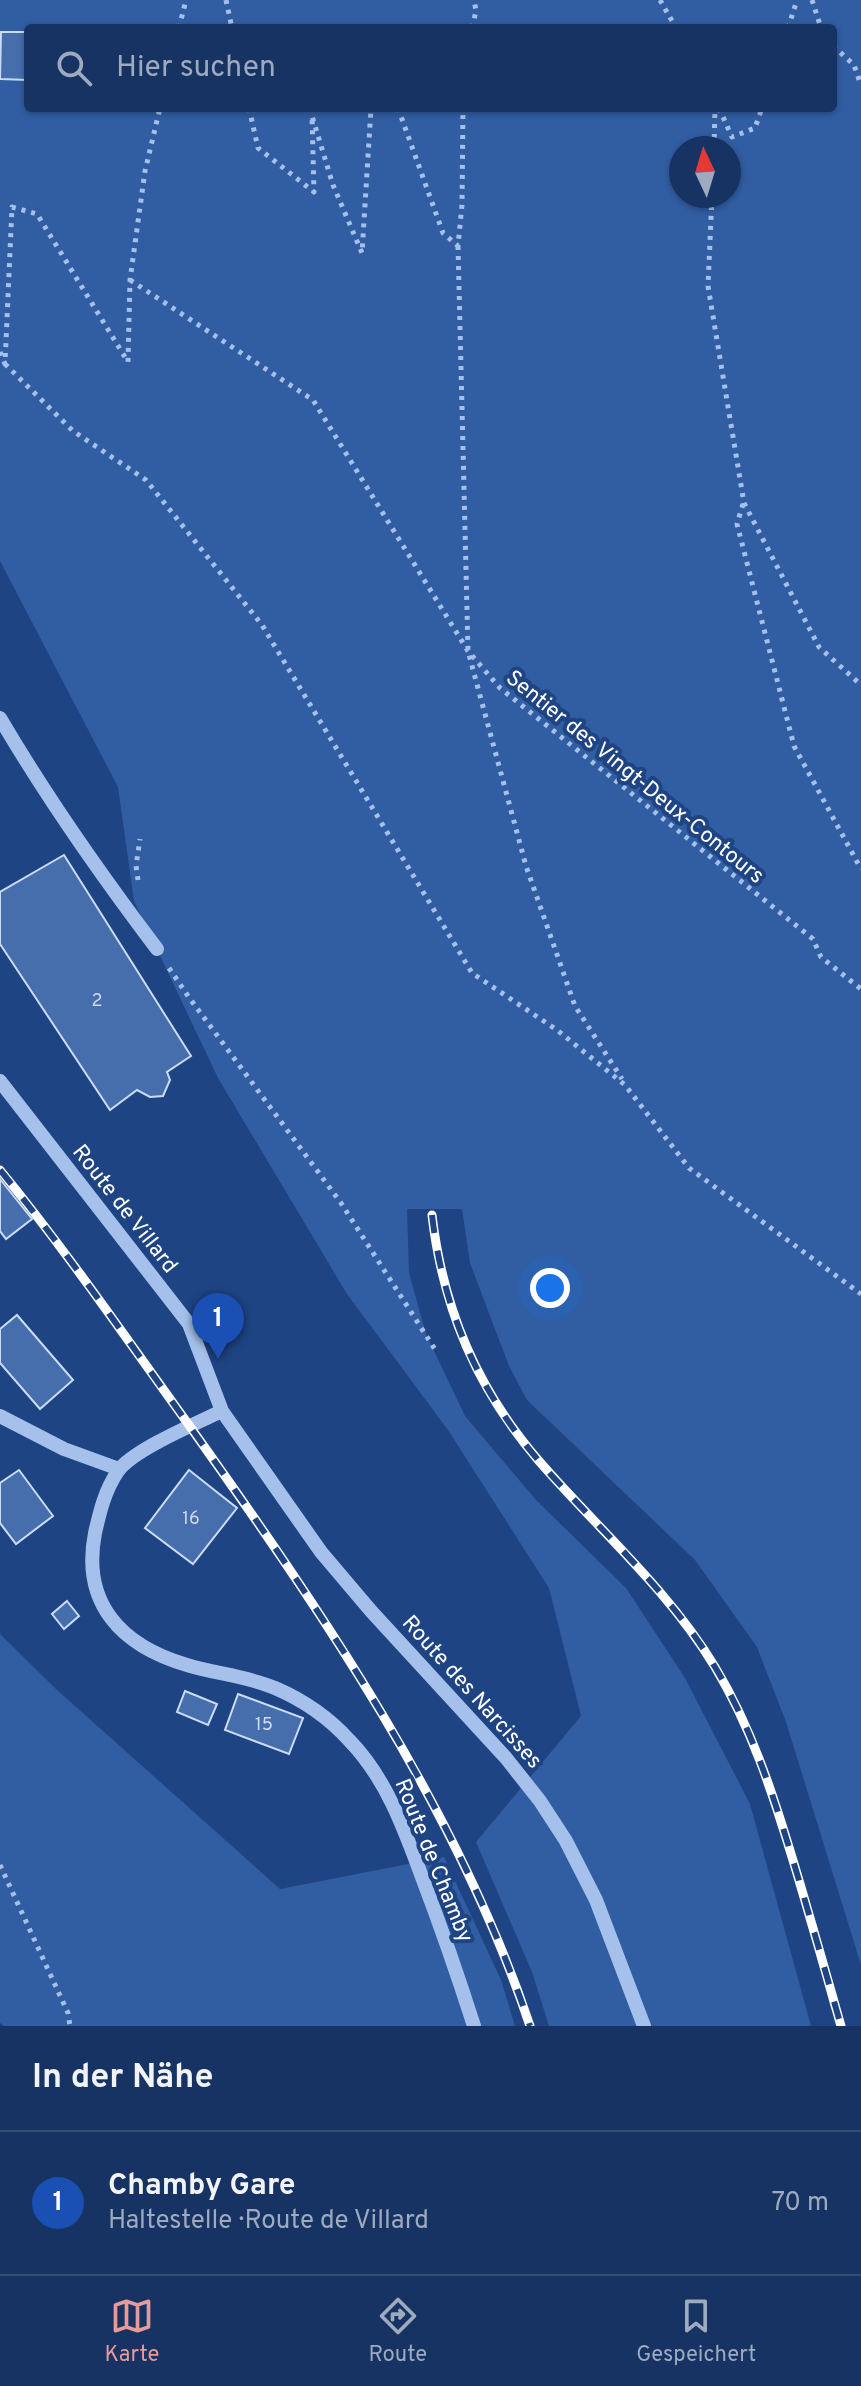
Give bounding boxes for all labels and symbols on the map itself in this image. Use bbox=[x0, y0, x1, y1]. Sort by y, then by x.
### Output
north arrow bbox=[669, 136, 741, 208]
street label: Sentier des Vingt-Deux-Contours bbox=[500, 665, 769, 891]
house number: 2 bbox=[91, 990, 103, 1013]
street label: Route de Villard bbox=[65, 1140, 183, 1279]
your location bbox=[530, 1268, 570, 1308]
pin: 1 bbox=[192, 1293, 244, 1359]
house number: 16 bbox=[182, 1508, 200, 1531]
street label: Route des Narcisses bbox=[395, 1610, 547, 1775]
house number: 15 bbox=[255, 1714, 273, 1737]
street label: Route de Chamby bbox=[388, 1775, 478, 1947]

